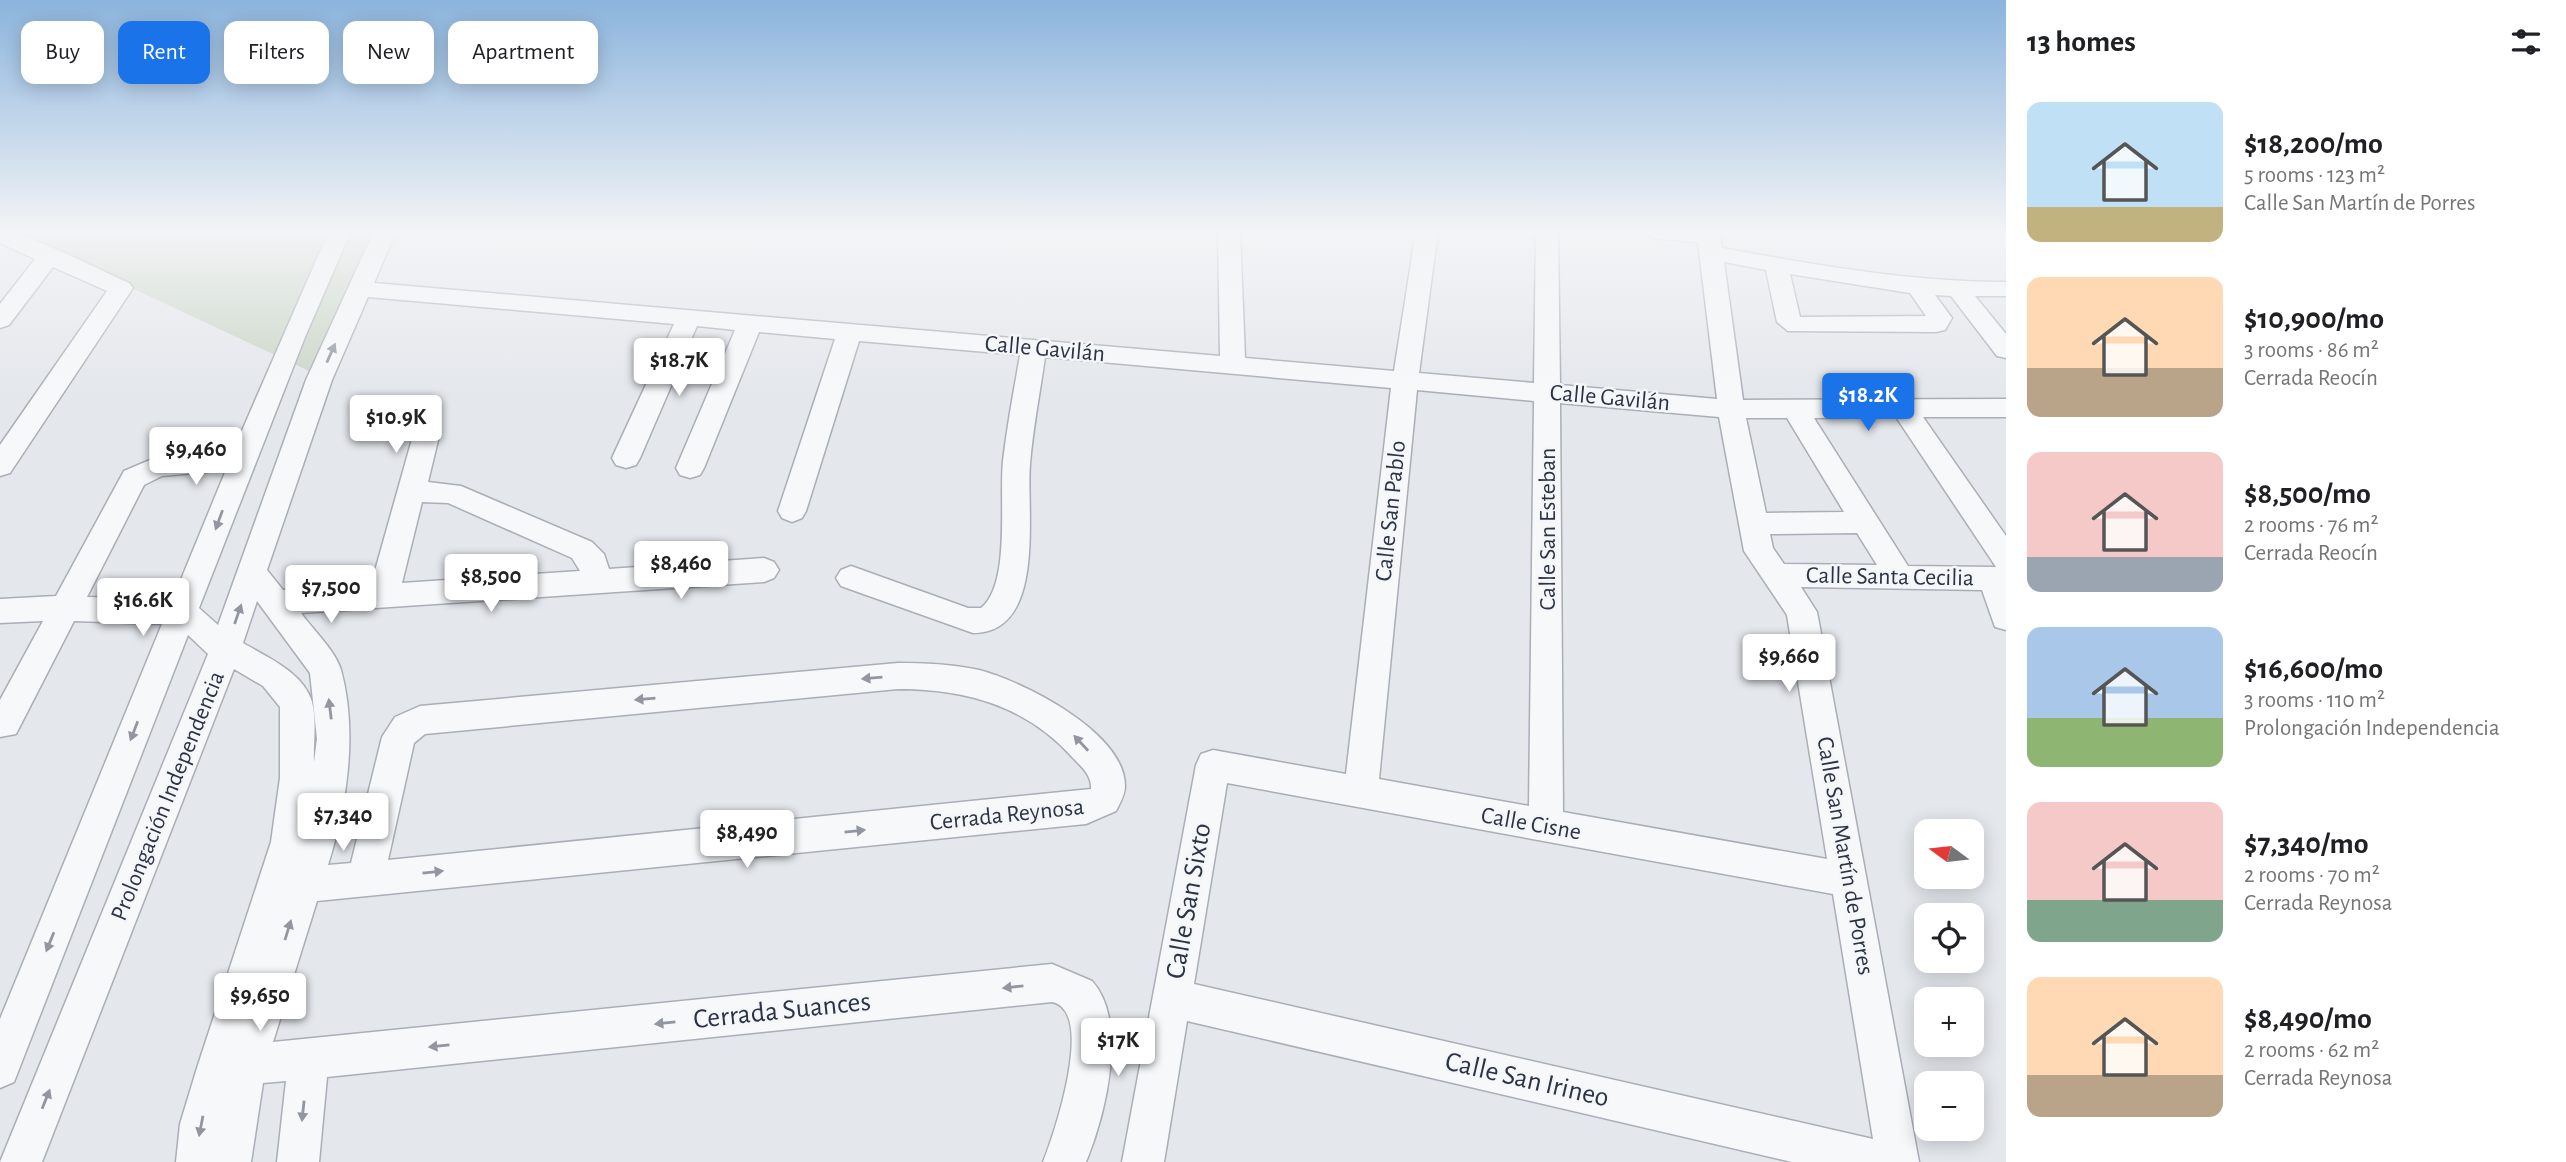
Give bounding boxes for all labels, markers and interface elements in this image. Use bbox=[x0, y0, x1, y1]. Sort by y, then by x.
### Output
chip: Buy bbox=[21, 21, 104, 84]
chip: Rent bbox=[118, 21, 210, 84]
chip: Filters bbox=[224, 21, 329, 84]
chip: New bbox=[343, 21, 434, 84]
chip: Apartment bbox=[448, 21, 598, 84]
icon: filters bbox=[2507, 23, 2545, 61]
text: 13 homes bbox=[2027, 27, 2136, 57]
text: $18,200/mo bbox=[2244, 129, 2383, 159]
icon: home bbox=[2083, 130, 2167, 214]
text: 5 rooms · 123 m² bbox=[2244, 164, 2385, 187]
text: Calle San Martín de Porres bbox=[2244, 192, 2475, 215]
text: $10,900/mo bbox=[2244, 304, 2384, 334]
icon: home bbox=[2083, 305, 2167, 389]
street label: Calle Gavilán bbox=[984, 332, 1106, 366]
pin: $18.7K bbox=[622, 338, 736, 398]
text: 3 rooms · 86 m² bbox=[2244, 339, 2379, 362]
one-way arrow bbox=[326, 343, 337, 364]
text: $18.7K bbox=[650, 349, 708, 372]
text: Cerrada Reocín bbox=[2244, 367, 2378, 390]
pin: $18.2K bbox=[1811, 374, 1925, 433]
street label: Calle Gavilán bbox=[1549, 381, 1671, 415]
text: $18.2K bbox=[1838, 384, 1898, 407]
pin: $10.9K bbox=[339, 396, 453, 455]
text: $10.9K bbox=[366, 406, 426, 429]
pin: $9,460 bbox=[139, 428, 253, 487]
text: $9,460 bbox=[165, 438, 227, 461]
street label: Calle San Pablo bbox=[1372, 439, 1410, 583]
street label: Calle San Esteban bbox=[1536, 448, 1560, 610]
text: $8,500/mo bbox=[2244, 479, 2371, 509]
icon: home bbox=[2083, 480, 2167, 564]
one-way arrow bbox=[214, 510, 225, 531]
text: 2 rooms · 76 m² bbox=[2244, 514, 2378, 537]
pin: $8,460 bbox=[624, 542, 738, 601]
text: Cerrada Reocín bbox=[2244, 542, 2378, 565]
text: $8,460 bbox=[650, 552, 712, 575]
pin: $8,500 bbox=[434, 554, 548, 614]
street label: Calle Santa Cecilia bbox=[1806, 564, 1974, 590]
text: $8,500 bbox=[461, 565, 521, 588]
pin: $7,500 bbox=[274, 566, 388, 625]
text: $7,500 bbox=[301, 576, 361, 599]
pin: $16.6K bbox=[86, 578, 200, 638]
text: $16.6K bbox=[113, 589, 173, 612]
one-way arrow bbox=[233, 603, 244, 624]
pin: $9,660 bbox=[1732, 634, 1846, 694]
text: $9,660 bbox=[1759, 645, 1819, 668]
text: $16,600/mo bbox=[2244, 654, 2383, 684]
icon: home bbox=[2083, 655, 2167, 739]
street label: Prolongación Independencia bbox=[107, 668, 229, 924]
one-way arrow bbox=[861, 673, 883, 684]
text: 3 rooms · 110 m² bbox=[2244, 689, 2385, 712]
one-way arrow bbox=[634, 694, 656, 705]
one-way arrow bbox=[325, 698, 336, 720]
text: Prolongación Independencia bbox=[2244, 717, 2500, 740]
one-way arrow bbox=[129, 721, 140, 742]
one-way arrow bbox=[1073, 735, 1089, 752]
street label: Calle San Martín de Porres bbox=[1812, 735, 1878, 977]
pin: $7,340 bbox=[286, 794, 400, 853]
street label: Cerrada Reynosa bbox=[929, 795, 1085, 835]
street label: Calle Cisne bbox=[1479, 803, 1583, 845]
text: $7,340 bbox=[313, 804, 373, 827]
pin: $8,490 bbox=[690, 810, 804, 870]
north arrow bbox=[1914, 819, 1984, 889]
map controls bbox=[1914, 819, 1984, 1141]
text: $8,490 bbox=[716, 821, 778, 844]
street label: Calle San Sixto bbox=[1162, 821, 1216, 981]
one-way arrow bbox=[844, 825, 866, 836]
text: $7,340/mo bbox=[2244, 829, 2369, 859]
icon: home bbox=[2083, 830, 2167, 914]
text: 2 rooms · 70 m² bbox=[2244, 864, 2380, 887]
one-way arrow bbox=[422, 866, 444, 877]
text: Cerrada Reynosa bbox=[2244, 892, 2392, 915]
button: locate bbox=[1914, 903, 1984, 973]
one-way arrow bbox=[283, 919, 294, 940]
one-way arrow bbox=[45, 932, 56, 953]
pin: $9,650 bbox=[203, 974, 317, 1033]
one-way arrow bbox=[1002, 982, 1024, 993]
text: $9,650 bbox=[230, 984, 290, 1007]
button: + bbox=[1914, 987, 1984, 1057]
street label: Cerrada Suances bbox=[692, 988, 872, 1034]
text: $8,490/mo bbox=[2244, 1004, 2372, 1034]
icon: home bbox=[2083, 1005, 2167, 1089]
one-way arrow bbox=[654, 1017, 676, 1028]
pin: $17K bbox=[1077, 1018, 1159, 1078]
text: $17K bbox=[1097, 1029, 1139, 1052]
text: 2 rooms · 62 m² bbox=[2244, 1039, 2379, 1062]
one-way arrow bbox=[427, 1040, 449, 1051]
street label: Calle San Irineo bbox=[1442, 1048, 1612, 1112]
text: Cerrada Reynosa bbox=[2244, 1067, 2392, 1090]
button: − bbox=[1914, 1071, 1984, 1141]
one-way arrow bbox=[41, 1088, 52, 1109]
one-way arrow bbox=[297, 1100, 308, 1122]
one-way arrow bbox=[196, 1115, 207, 1137]

